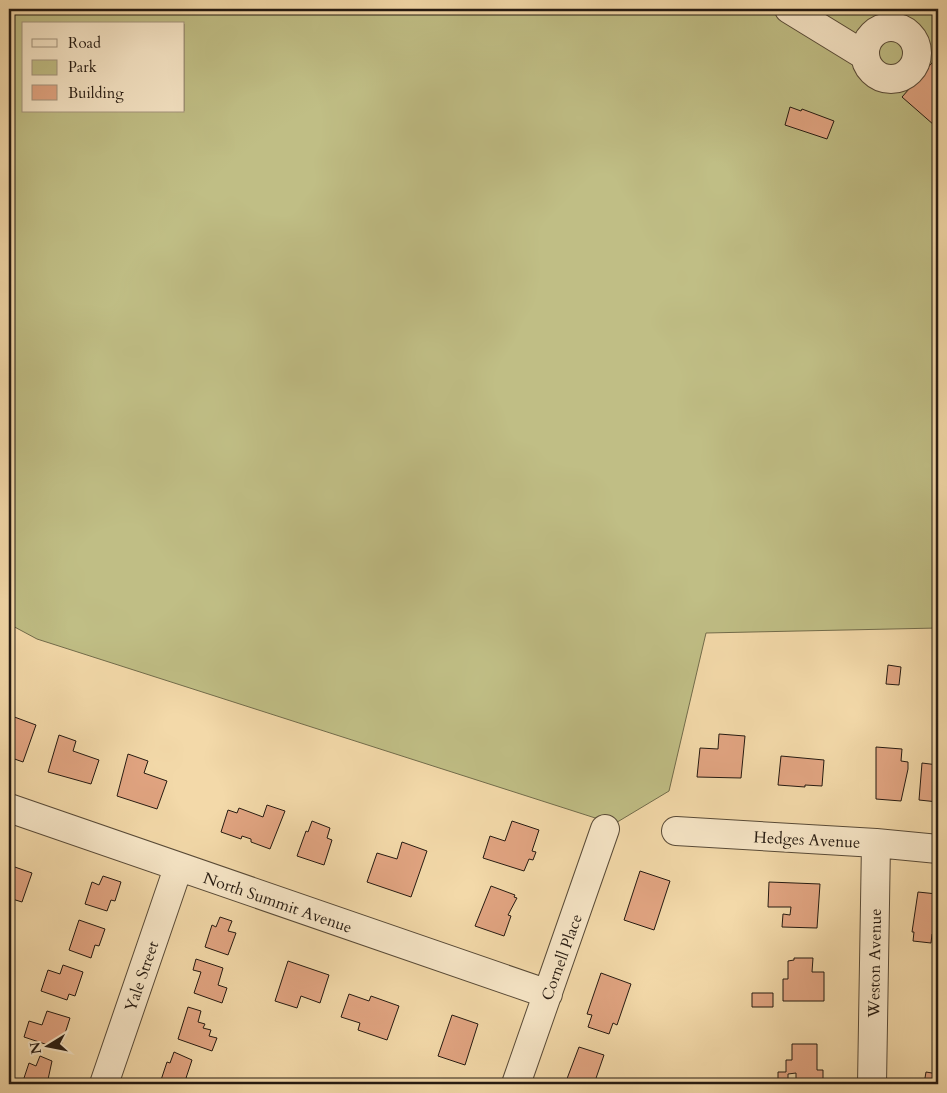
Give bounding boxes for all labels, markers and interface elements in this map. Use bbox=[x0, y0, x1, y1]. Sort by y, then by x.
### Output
legend bbox=[22, 22, 185, 112]
text: Road bbox=[68, 33, 101, 53]
text: Park bbox=[68, 57, 97, 77]
text: Building bbox=[68, 83, 124, 103]
street label: Hedges Avenue bbox=[753, 826, 861, 854]
street label: North Summit Avenue bbox=[200, 867, 355, 939]
street label: Weston Avenue bbox=[863, 908, 887, 1019]
street label: Cornell Place bbox=[536, 911, 588, 1004]
street label: Yale Street bbox=[120, 938, 164, 1014]
north arrow bbox=[22, 1020, 72, 1070]
text: N bbox=[25, 1041, 46, 1056]

